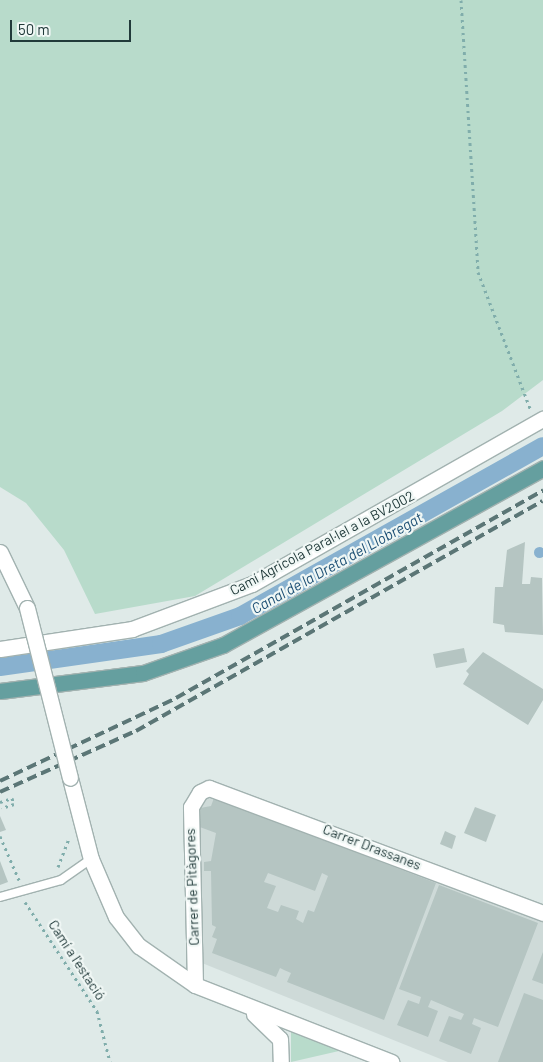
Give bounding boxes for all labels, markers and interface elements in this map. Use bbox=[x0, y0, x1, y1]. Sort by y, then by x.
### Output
scale bar bbox=[12, 10, 134, 42]
text: 50 m bbox=[18, 20, 50, 38]
street label: Camí Agricola Paral·lel a la BV2002 bbox=[227, 487, 417, 599]
water label: Canal de la Dreta del Llobregat bbox=[248, 508, 426, 618]
street label: Carrer Drassanes bbox=[321, 821, 423, 873]
street label: Carrer de Pitàgores bbox=[182, 828, 202, 946]
street label: Camí a l'estació bbox=[45, 917, 109, 1003]

